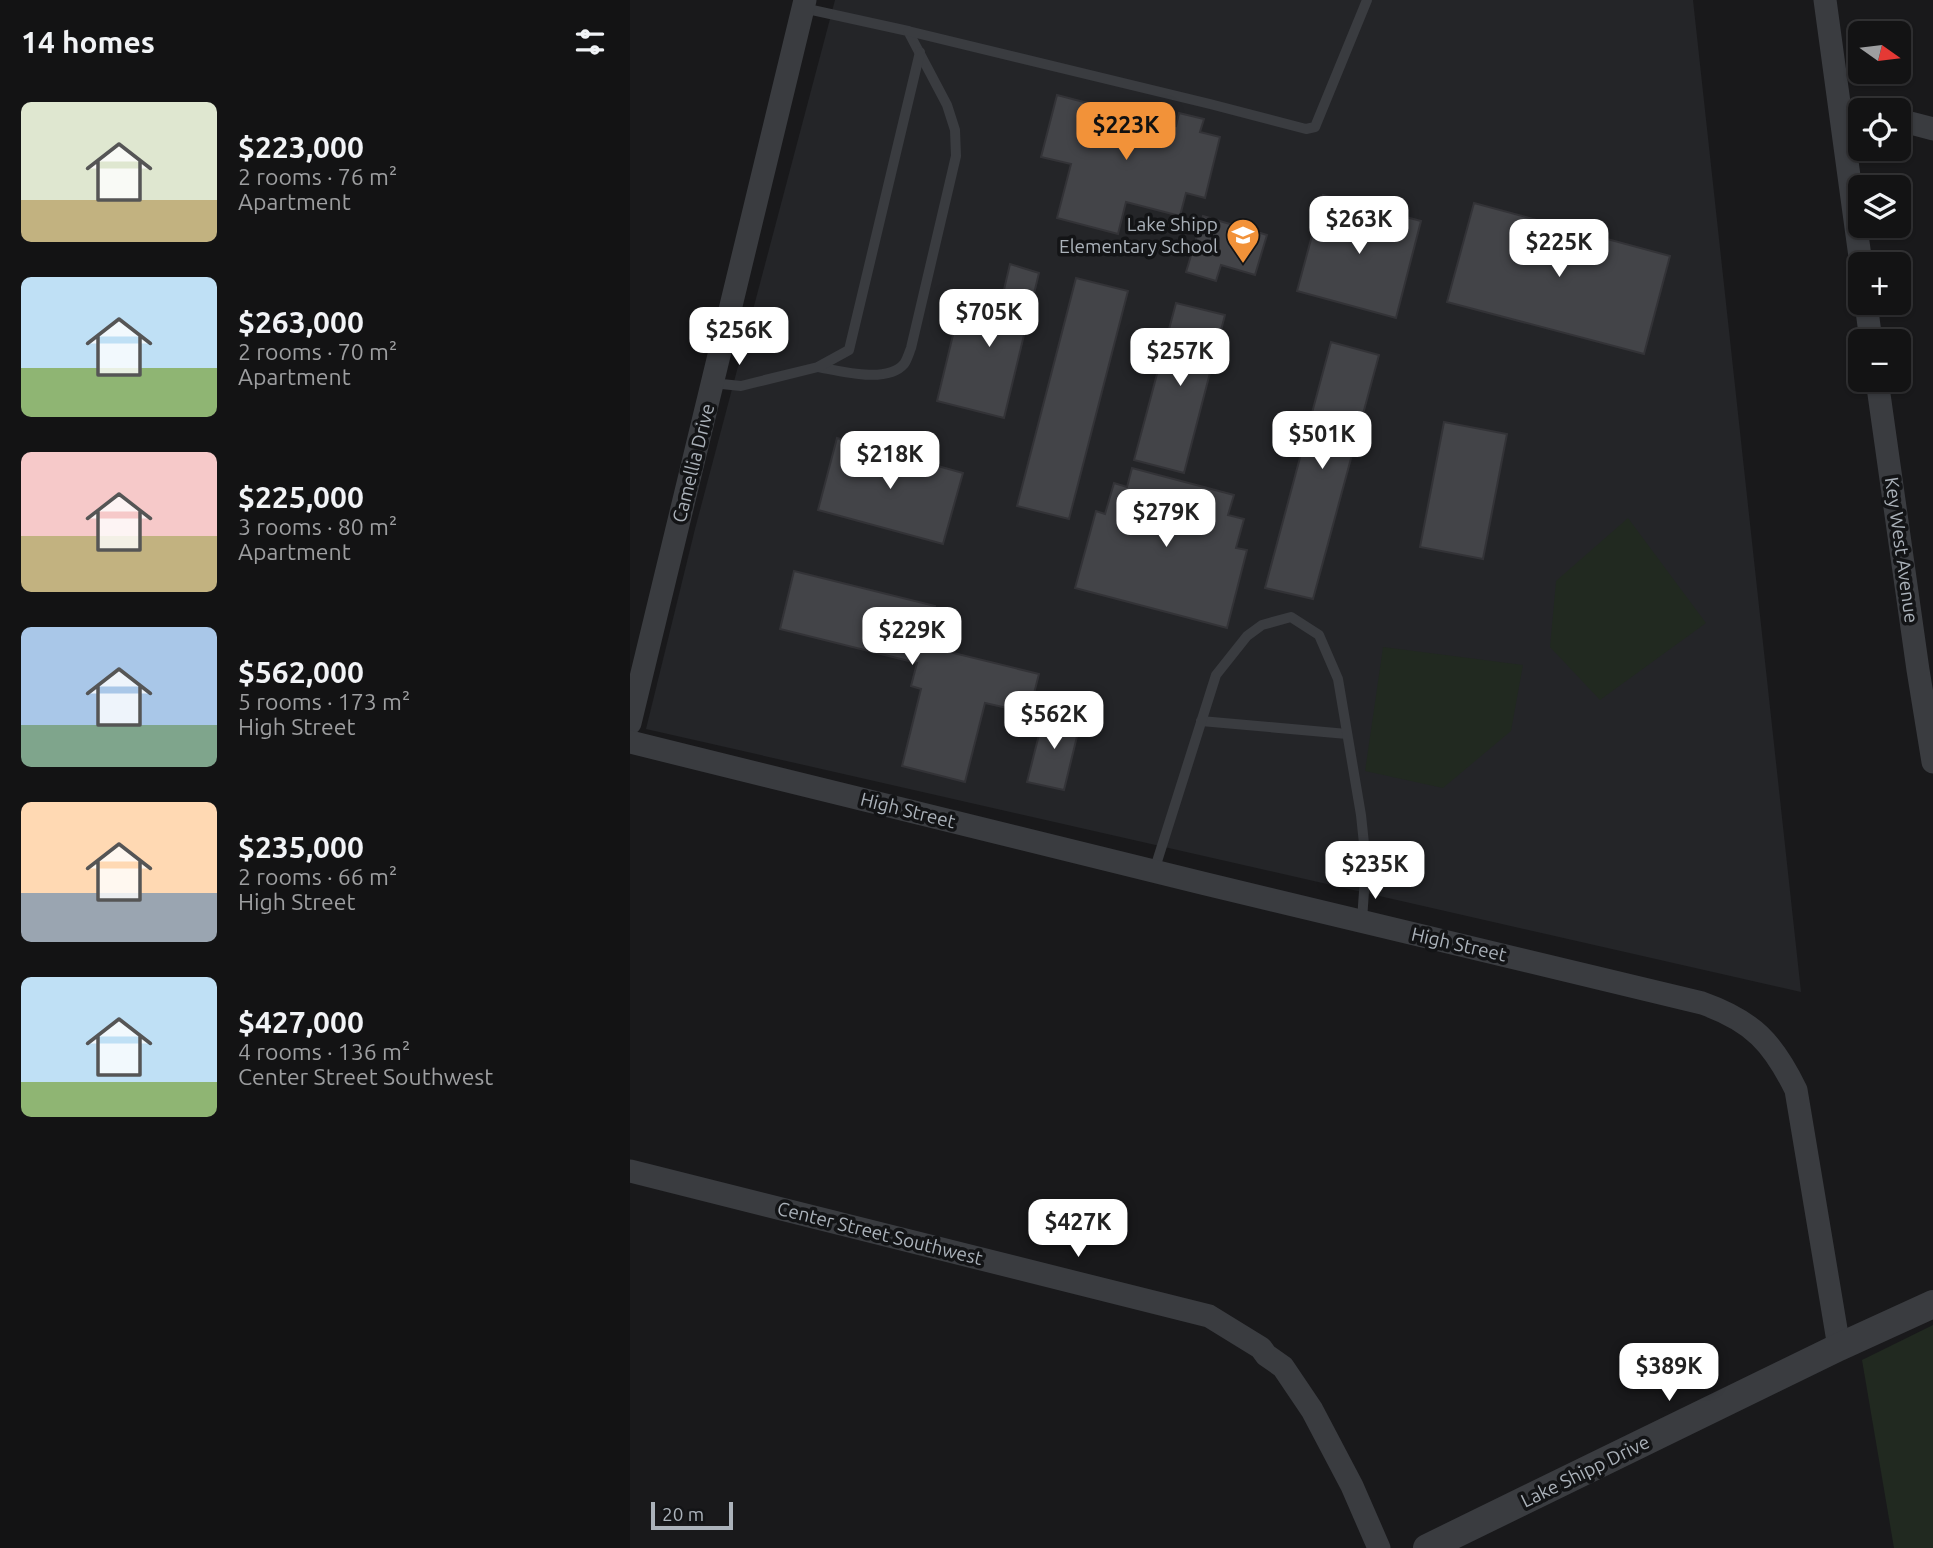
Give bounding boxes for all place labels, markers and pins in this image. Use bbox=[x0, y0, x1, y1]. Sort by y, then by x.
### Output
pin: $223K bbox=[1077, 102, 1175, 162]
pin: $263K bbox=[1310, 196, 1408, 256]
place label: Lake Shipp Elementary School bbox=[1059, 213, 1218, 257]
school or university icon: Lake Shipp Elementary School bbox=[1224, 216, 1262, 265]
pin: $225K bbox=[1510, 219, 1608, 279]
pin: $705K bbox=[940, 290, 1038, 349]
pin: $256K bbox=[690, 308, 788, 367]
pin: $257K bbox=[1131, 328, 1229, 388]
pin: $501K bbox=[1273, 412, 1371, 471]
pin: $218K bbox=[841, 432, 939, 491]
pin: $279K bbox=[1117, 490, 1215, 549]
pin: $229K bbox=[863, 608, 961, 667]
pin: $562K bbox=[1005, 692, 1103, 751]
pin: $235K bbox=[1326, 842, 1424, 901]
pin: $427K bbox=[1029, 1200, 1127, 1259]
pin: $389K bbox=[1620, 1344, 1718, 1403]

